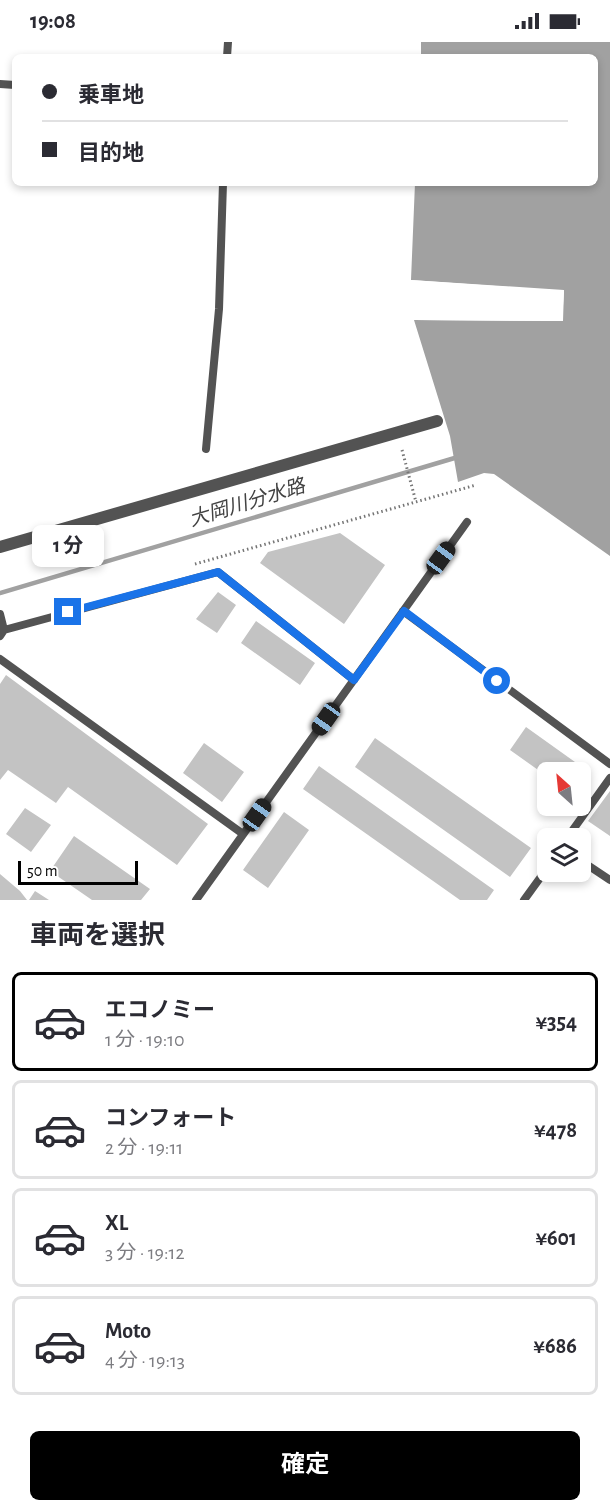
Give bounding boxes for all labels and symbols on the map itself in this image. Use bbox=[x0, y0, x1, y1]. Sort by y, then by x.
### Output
water label: 大岡川分水路 bbox=[186, 474, 309, 530]
callout: 1 分 bbox=[32, 525, 104, 567]
car bbox=[423, 538, 459, 578]
route end bbox=[54, 598, 81, 625]
route start bbox=[483, 667, 510, 694]
car bbox=[308, 699, 344, 739]
north arrow bbox=[537, 762, 591, 816]
car bbox=[239, 795, 275, 835]
scale bar bbox=[18, 858, 138, 886]

